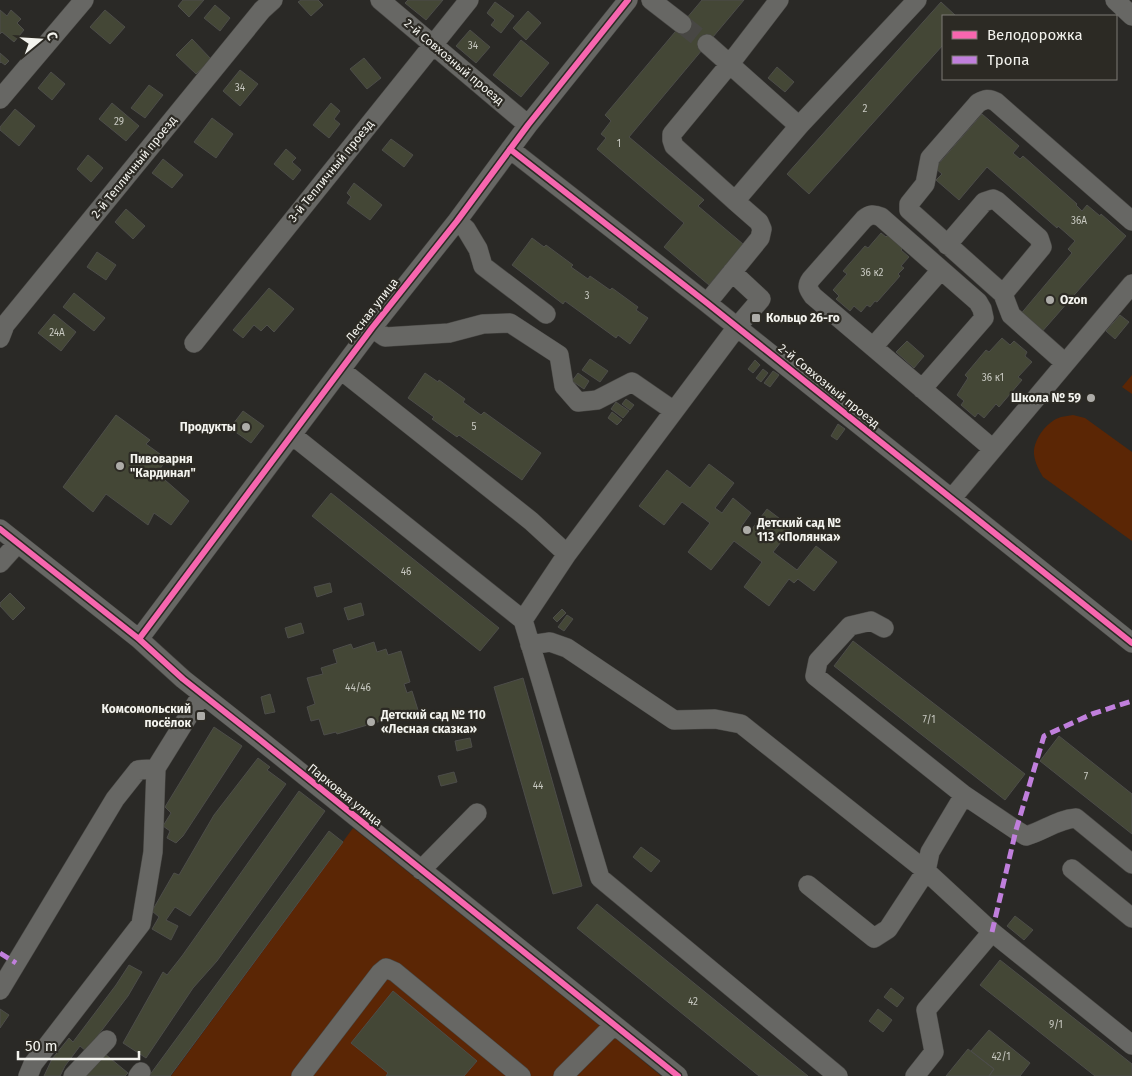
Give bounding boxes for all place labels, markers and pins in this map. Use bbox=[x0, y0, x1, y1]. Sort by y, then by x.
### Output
place label: Ozon bbox=[1060, 293, 1088, 307]
marker: Ozon bbox=[1044, 294, 1056, 306]
place label: Кольцо 26-го bbox=[766, 311, 840, 325]
marker: Кольцо 26-го bbox=[750, 312, 762, 324]
place label: Школа № 59 bbox=[1011, 391, 1081, 405]
marker: Школа № 59 bbox=[1085, 392, 1097, 404]
place label: Продукты bbox=[180, 420, 236, 434]
marker: Продукты bbox=[240, 421, 252, 433]
place label: Пивоварня "Кардинал" bbox=[130, 452, 196, 480]
marker: Пивоварня "Кардинал" bbox=[114, 460, 126, 472]
place label: Детский сад № 113 «Полянка» bbox=[756, 516, 841, 544]
marker: Детский сад № 113 «Полянка» bbox=[741, 524, 753, 536]
place label: Комсомольский посёлок bbox=[102, 702, 191, 730]
place label: Детский сад № 110 «Лесная сказка» bbox=[380, 708, 486, 736]
marker: Комсомольский посёлок bbox=[195, 710, 207, 722]
marker: Детский сад № 110 «Лесная сказка» bbox=[365, 716, 377, 728]

